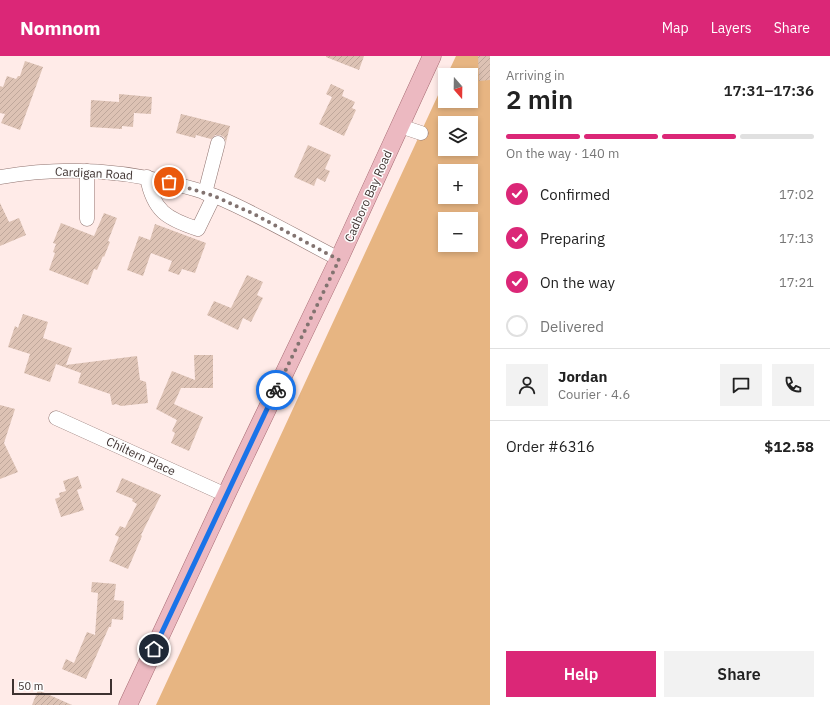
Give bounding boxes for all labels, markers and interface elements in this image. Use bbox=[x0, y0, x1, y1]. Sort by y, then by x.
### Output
text: Nomnom bbox=[20, 16, 100, 40]
text: Map bbox=[662, 19, 689, 37]
text: Layers bbox=[711, 19, 752, 37]
text: Share bbox=[774, 19, 810, 37]
text: Arriving in bbox=[506, 67, 565, 84]
north arrow bbox=[438, 68, 478, 108]
map controls bbox=[438, 68, 478, 252]
text: 17:31–17:36 bbox=[724, 81, 814, 100]
text: 2 min bbox=[506, 82, 573, 116]
button: layers bbox=[438, 116, 478, 156]
text: On the way · 140 m bbox=[506, 145, 619, 162]
street label: Cadboro Bay Road bbox=[341, 148, 395, 244]
street label: Cardigan Road bbox=[55, 163, 133, 183]
button: + bbox=[438, 164, 478, 204]
pin bbox=[152, 165, 186, 199]
icon: bag bbox=[158, 171, 180, 193]
icon: check bbox=[506, 183, 528, 205]
text: Confirmed bbox=[540, 185, 610, 204]
text: 17:02 bbox=[779, 186, 814, 203]
button: − bbox=[438, 212, 478, 252]
icon: check bbox=[506, 227, 528, 249]
text: Preparing bbox=[540, 229, 605, 248]
text: 17:13 bbox=[779, 230, 814, 247]
icon: check bbox=[506, 271, 528, 293]
text: On the way bbox=[540, 273, 615, 292]
text: 17:21 bbox=[779, 274, 814, 291]
text: Delivered bbox=[540, 317, 604, 336]
button: person bbox=[506, 364, 548, 406]
button: chat bbox=[720, 364, 762, 406]
button: phone bbox=[772, 364, 814, 406]
text: Jordan bbox=[558, 367, 607, 386]
courier bbox=[256, 370, 296, 410]
icon: bike bbox=[265, 379, 287, 401]
text: Courier · 4.6 bbox=[558, 386, 630, 403]
street label: Chiltern Place bbox=[104, 433, 178, 479]
text: Order #6316 bbox=[506, 437, 595, 456]
text: $12.58 bbox=[764, 437, 814, 456]
pin bbox=[137, 632, 171, 666]
icon: home bbox=[143, 638, 165, 660]
button: Help bbox=[506, 651, 656, 697]
button: Share bbox=[664, 651, 814, 697]
scale bar bbox=[12, 677, 112, 696]
text: 50 m bbox=[18, 679, 43, 693]

